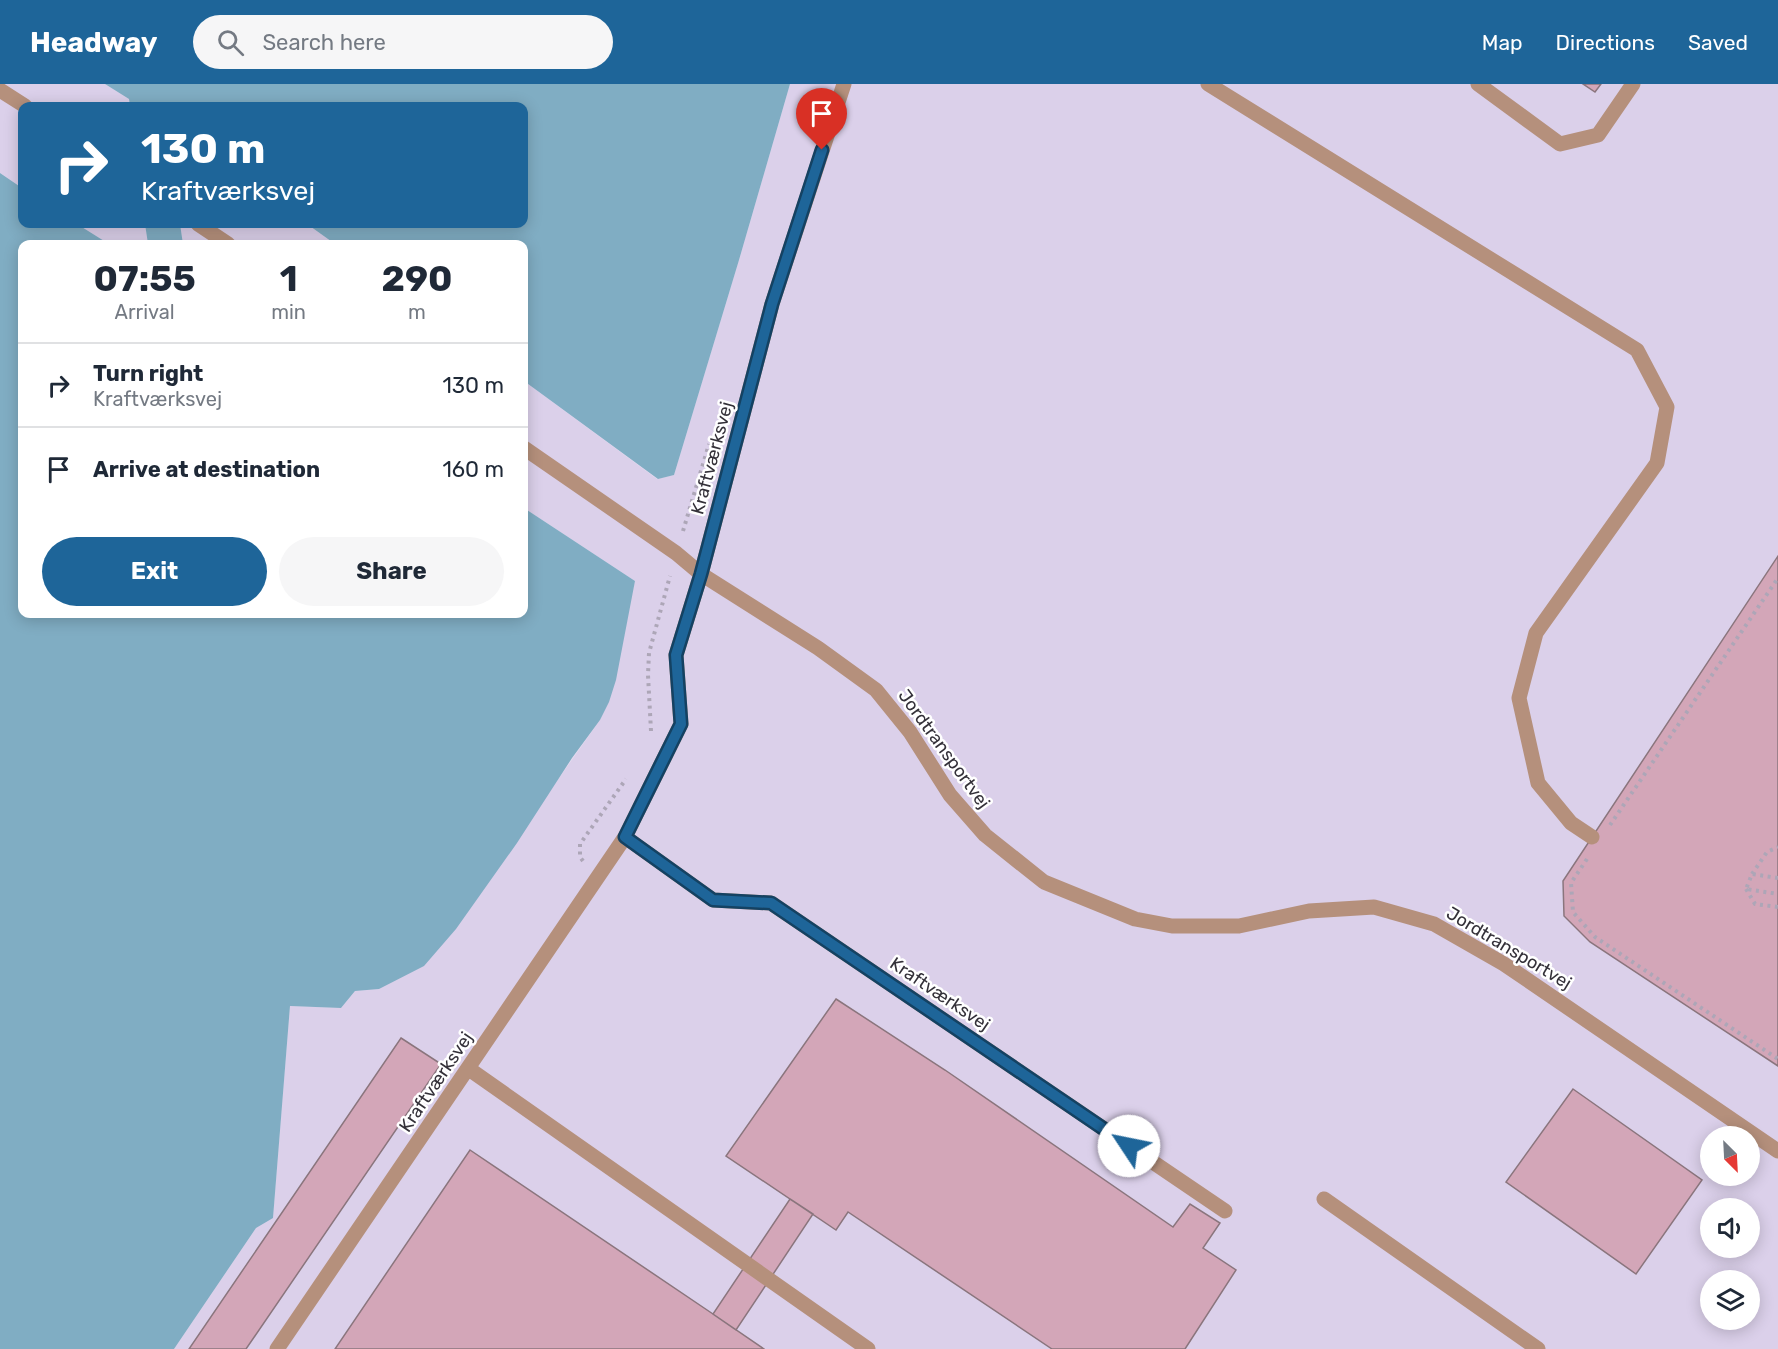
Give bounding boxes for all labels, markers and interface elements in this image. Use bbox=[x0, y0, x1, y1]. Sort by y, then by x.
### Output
search box bbox=[193, 15, 613, 69]
text: Headway bbox=[30, 26, 157, 59]
icon: search bbox=[214, 26, 247, 59]
text: Search here bbox=[262, 29, 386, 56]
text: Map bbox=[1482, 30, 1523, 55]
text: Directions bbox=[1556, 30, 1655, 55]
text: Saved bbox=[1688, 30, 1748, 55]
pin bbox=[796, 88, 847, 150]
icon: arrive bbox=[805, 97, 838, 130]
text: 130 m bbox=[141, 124, 266, 174]
icon: right bbox=[42, 126, 120, 204]
text: Kraftværksvej bbox=[141, 175, 315, 207]
text: 07:55 bbox=[94, 257, 196, 300]
text: 1 bbox=[280, 257, 298, 300]
text: 290 bbox=[381, 257, 452, 300]
text: Arrival bbox=[115, 300, 175, 324]
text: min bbox=[271, 300, 306, 324]
text: m bbox=[408, 300, 426, 324]
text: Turn right bbox=[93, 360, 203, 387]
icon: right bbox=[42, 369, 75, 402]
text: 130 m bbox=[442, 372, 504, 399]
text: Kraftværksvej bbox=[93, 387, 222, 411]
street label: Kraftværksvej bbox=[686, 399, 738, 517]
icon: arrive bbox=[42, 453, 75, 486]
text: Arrive at destination bbox=[93, 456, 320, 483]
text: 160 m bbox=[442, 456, 504, 483]
button: Exit bbox=[42, 537, 267, 606]
button: Share bbox=[279, 537, 504, 606]
street label: Jordtransportvej bbox=[893, 685, 995, 813]
street label: Jordtransportvej bbox=[1442, 902, 1576, 994]
street label: Kraftværksvej bbox=[886, 952, 994, 1036]
street label: Kraftværksvej bbox=[394, 1028, 478, 1136]
position arrow bbox=[1097, 1114, 1161, 1178]
north arrow bbox=[1700, 1126, 1760, 1186]
map controls bbox=[1700, 1126, 1760, 1330]
button: sound bbox=[1700, 1198, 1760, 1258]
button: layers bbox=[1700, 1270, 1760, 1330]

